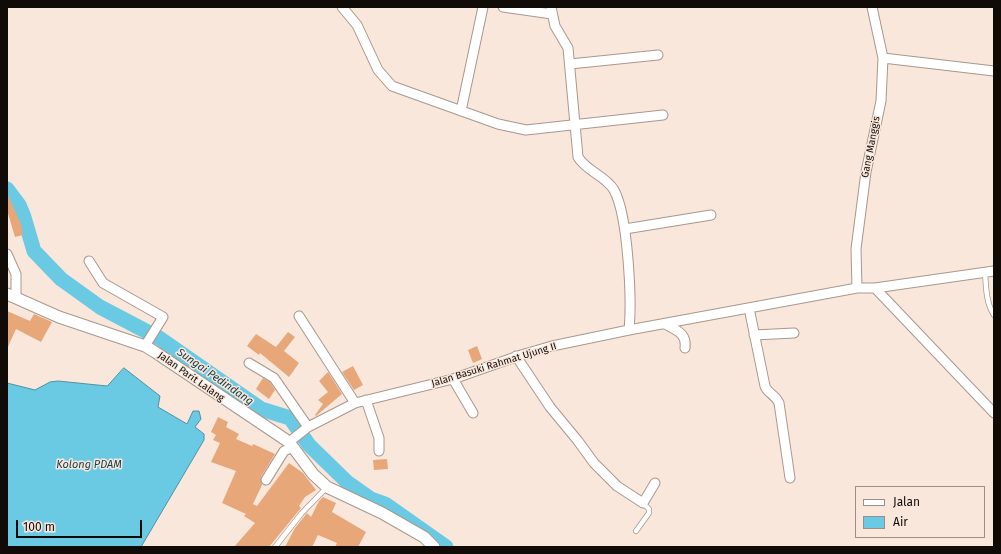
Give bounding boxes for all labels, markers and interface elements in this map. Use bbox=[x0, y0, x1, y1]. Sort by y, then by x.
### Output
street label: Gang Manggis bbox=[859, 115, 883, 179]
street label: Jalan Basuki Rahmat Ujung II bbox=[430, 340, 558, 390]
water label: Sungai Pedindang bbox=[174, 346, 256, 408]
street label: Jalan Parit Lalang bbox=[155, 350, 227, 404]
water label: Kolong PDAM bbox=[56, 458, 122, 472]
legend bbox=[855, 486, 985, 538]
text: Jalan bbox=[893, 495, 920, 509]
scale bar bbox=[18, 512, 144, 538]
text: Air bbox=[893, 515, 908, 529]
text: 100 m bbox=[23, 520, 55, 534]

